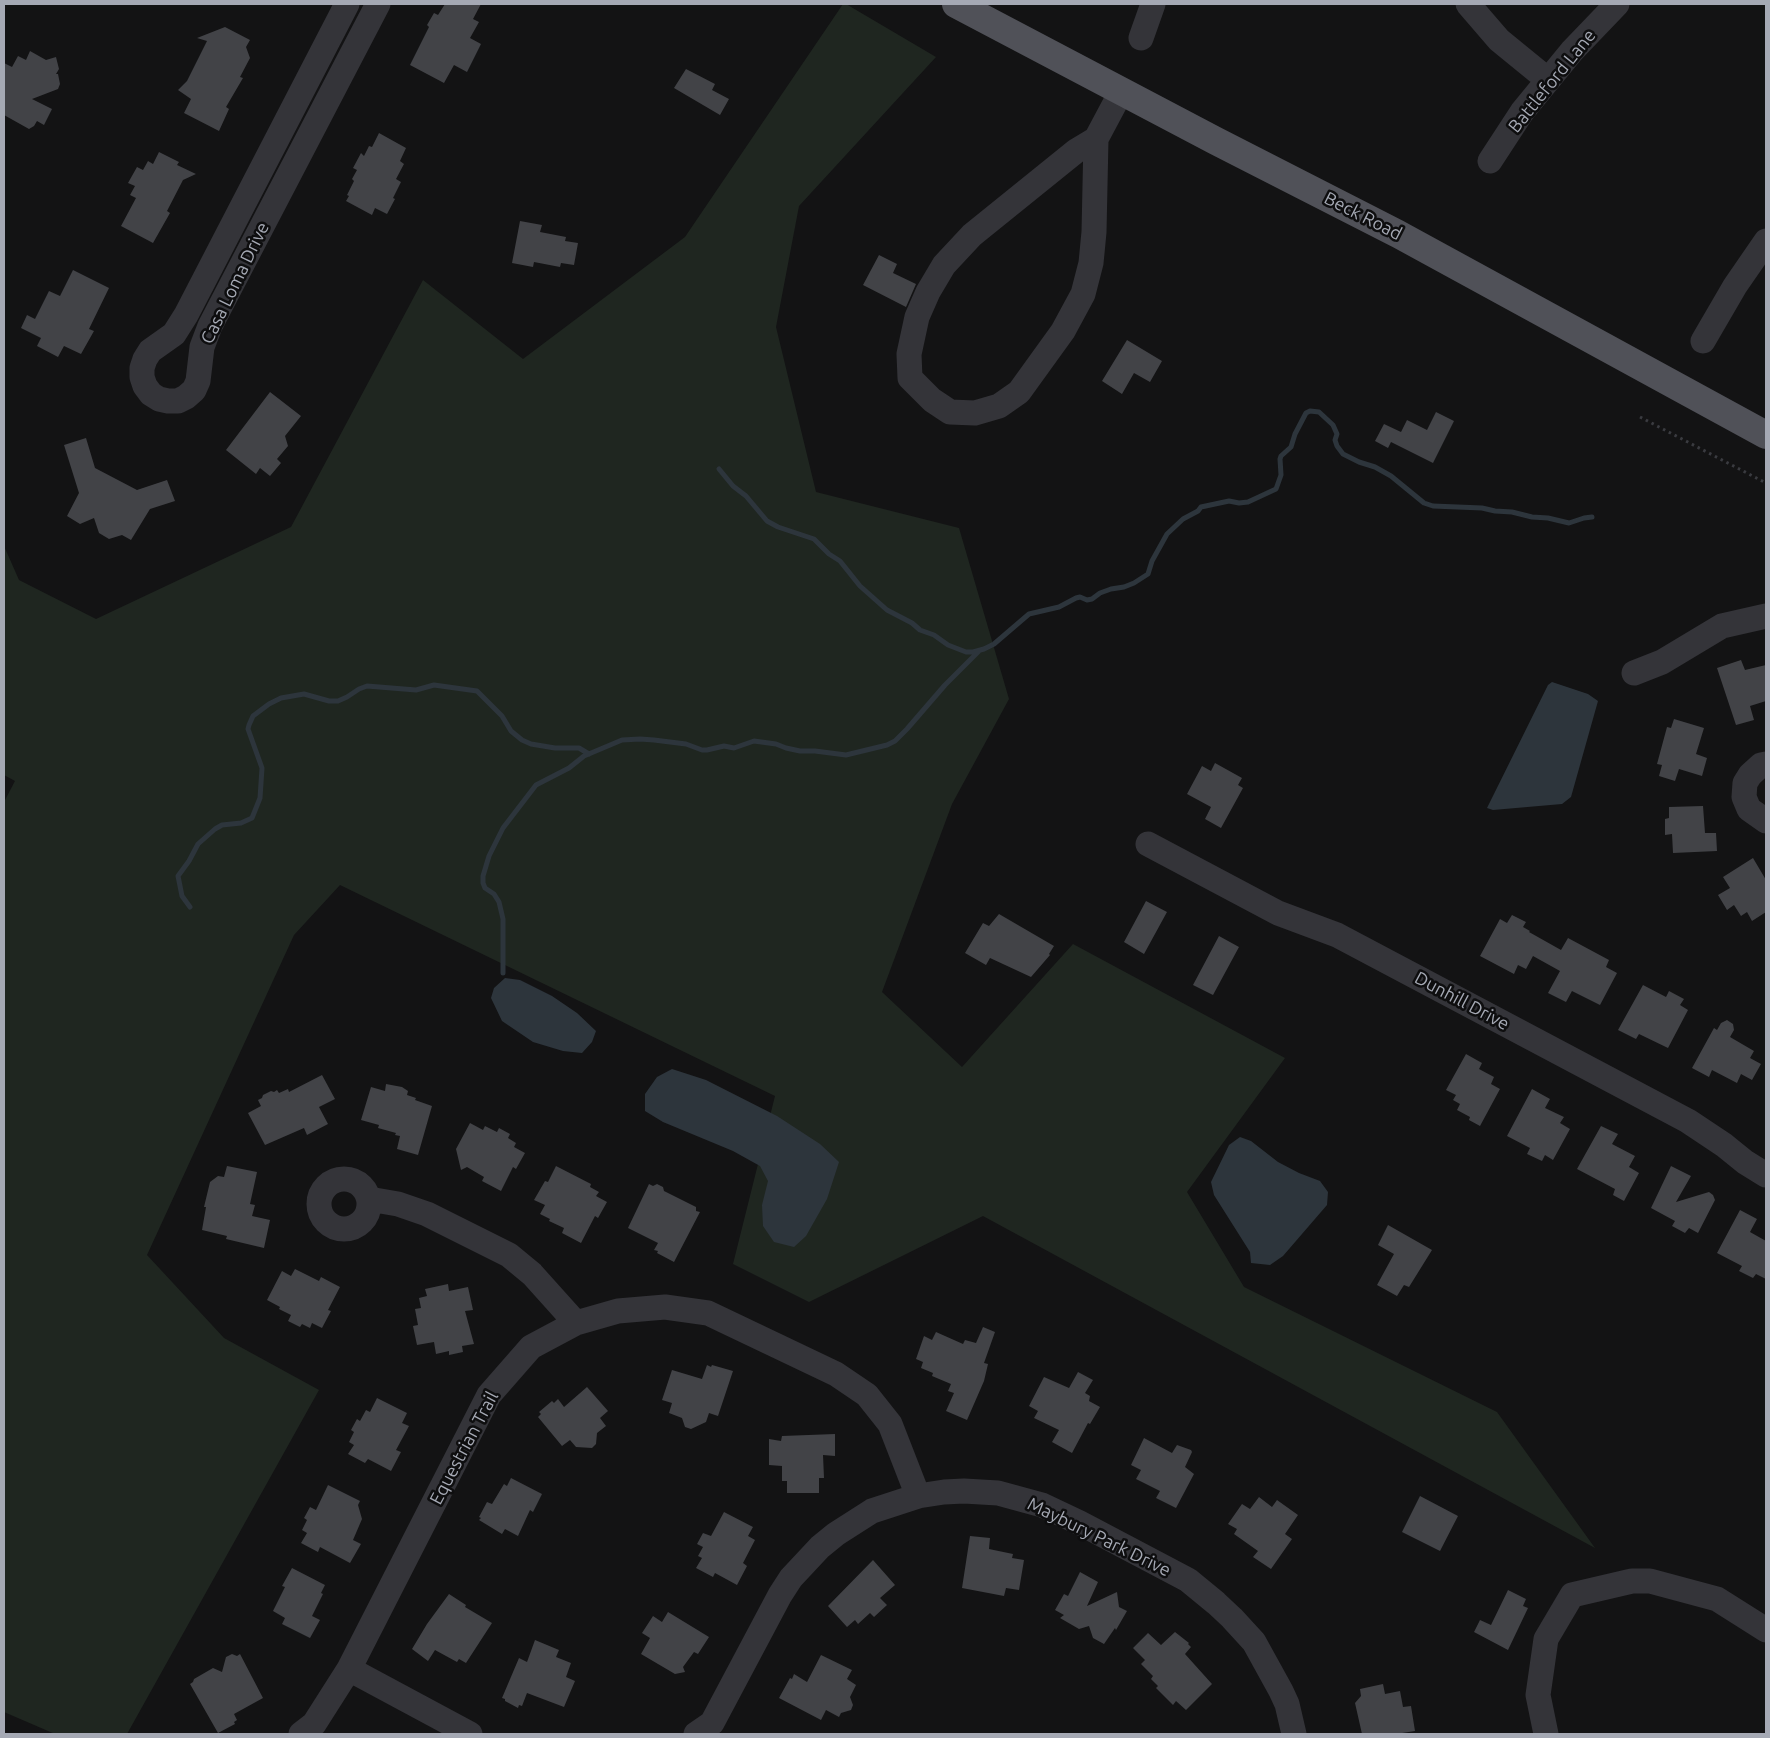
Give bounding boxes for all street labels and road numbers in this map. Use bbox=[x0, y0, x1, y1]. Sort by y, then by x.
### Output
street label: Battleford Lane bbox=[1504, 25, 1600, 137]
street label: Beck Road bbox=[1320, 187, 1406, 245]
street label: Casa Loma Drive bbox=[196, 219, 274, 347]
street label: Dunhill Drive bbox=[1411, 967, 1513, 1035]
street label: Equestrian Trail bbox=[425, 1388, 503, 1508]
street label: Maybury Park Drive bbox=[1024, 1493, 1174, 1581]

